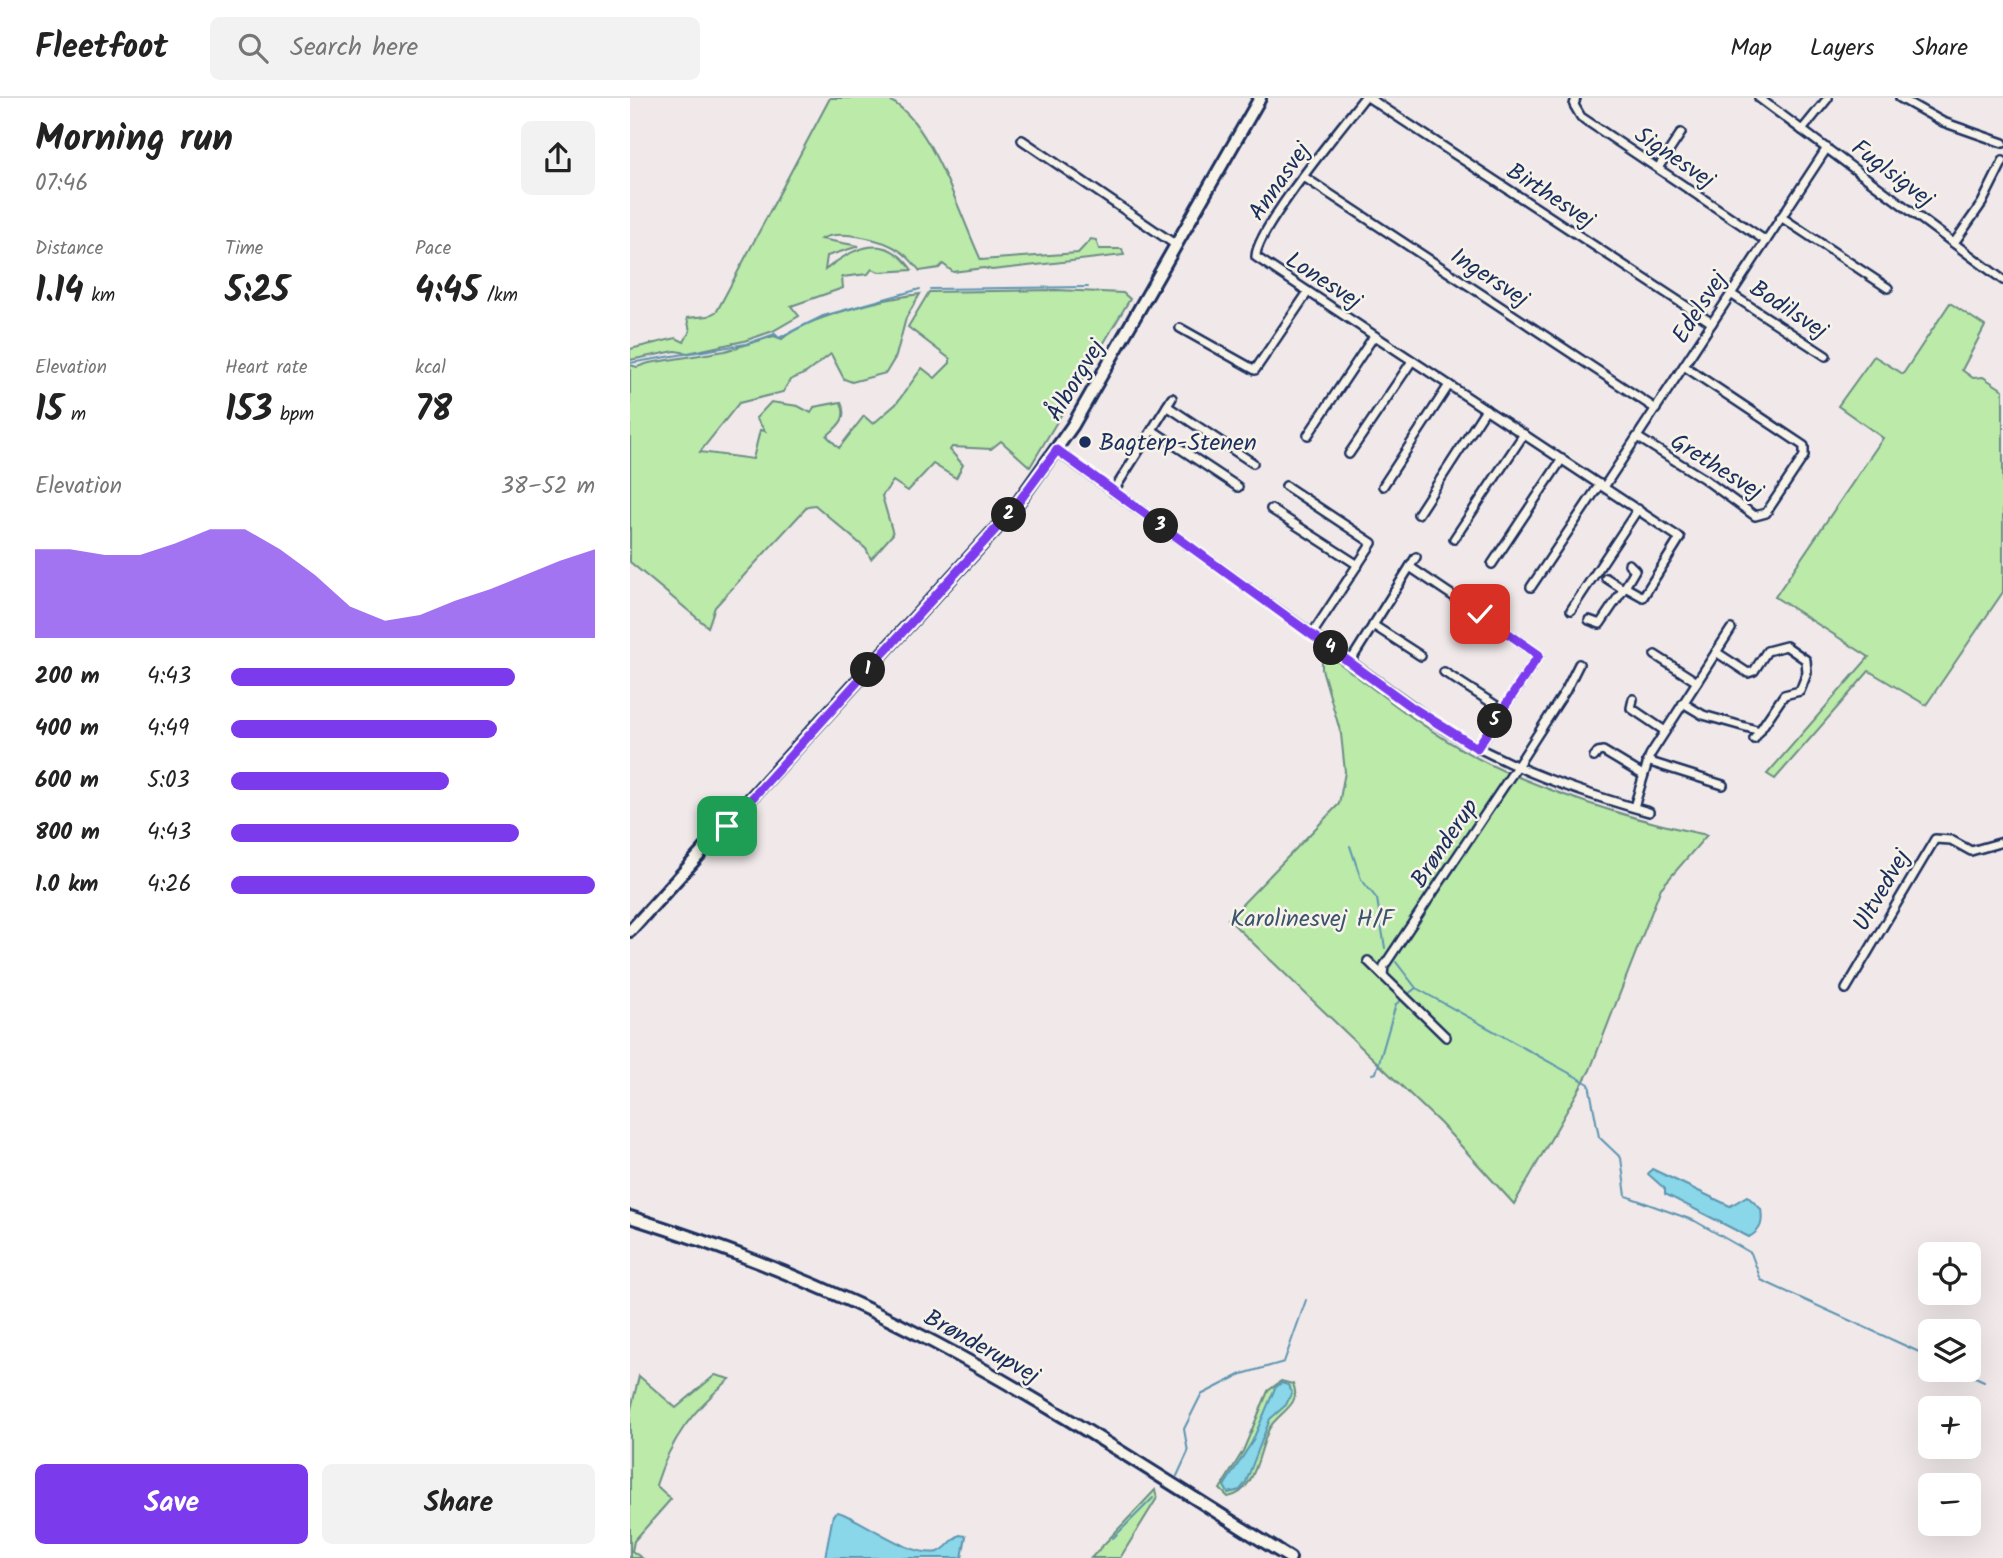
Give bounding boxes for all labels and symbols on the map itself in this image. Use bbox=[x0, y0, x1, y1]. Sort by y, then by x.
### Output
street label: Signesvej bbox=[1626, 117, 1723, 200]
street label: Fuglsigvej bbox=[1842, 130, 1943, 219]
street label: Annasvej bbox=[1239, 134, 1322, 229]
street label: Birthesvej bbox=[1498, 153, 1603, 240]
street label: Ingersvej bbox=[1442, 238, 1537, 319]
street label: Lonesvej bbox=[1277, 242, 1370, 321]
street label: Edelsvej bbox=[1662, 263, 1739, 352]
street label: Bodilsvej bbox=[1741, 270, 1836, 351]
street label: Ålborgvej bbox=[1036, 331, 1117, 430]
street label: Grethesvej bbox=[1662, 423, 1771, 512]
place label: Bagterp-Stenen bbox=[1099, 424, 1257, 463]
marker: Bagterp-Stenen bbox=[1077, 434, 1093, 450]
pin: 2 bbox=[992, 498, 1026, 532]
pin: 3 bbox=[1144, 508, 1178, 544]
pin bbox=[1450, 584, 1510, 644]
pin: 4 bbox=[1314, 630, 1348, 666]
pin: 1 bbox=[850, 652, 886, 688]
pin: 5 bbox=[1478, 704, 1512, 738]
street label: Brønderup bbox=[1401, 791, 1490, 896]
pin bbox=[697, 796, 757, 856]
street label: Ultvedvej bbox=[1843, 841, 1922, 939]
park label: Karolinesvej H/F bbox=[1230, 900, 1396, 939]
street label: Brønderupvej bbox=[916, 1299, 1047, 1396]

